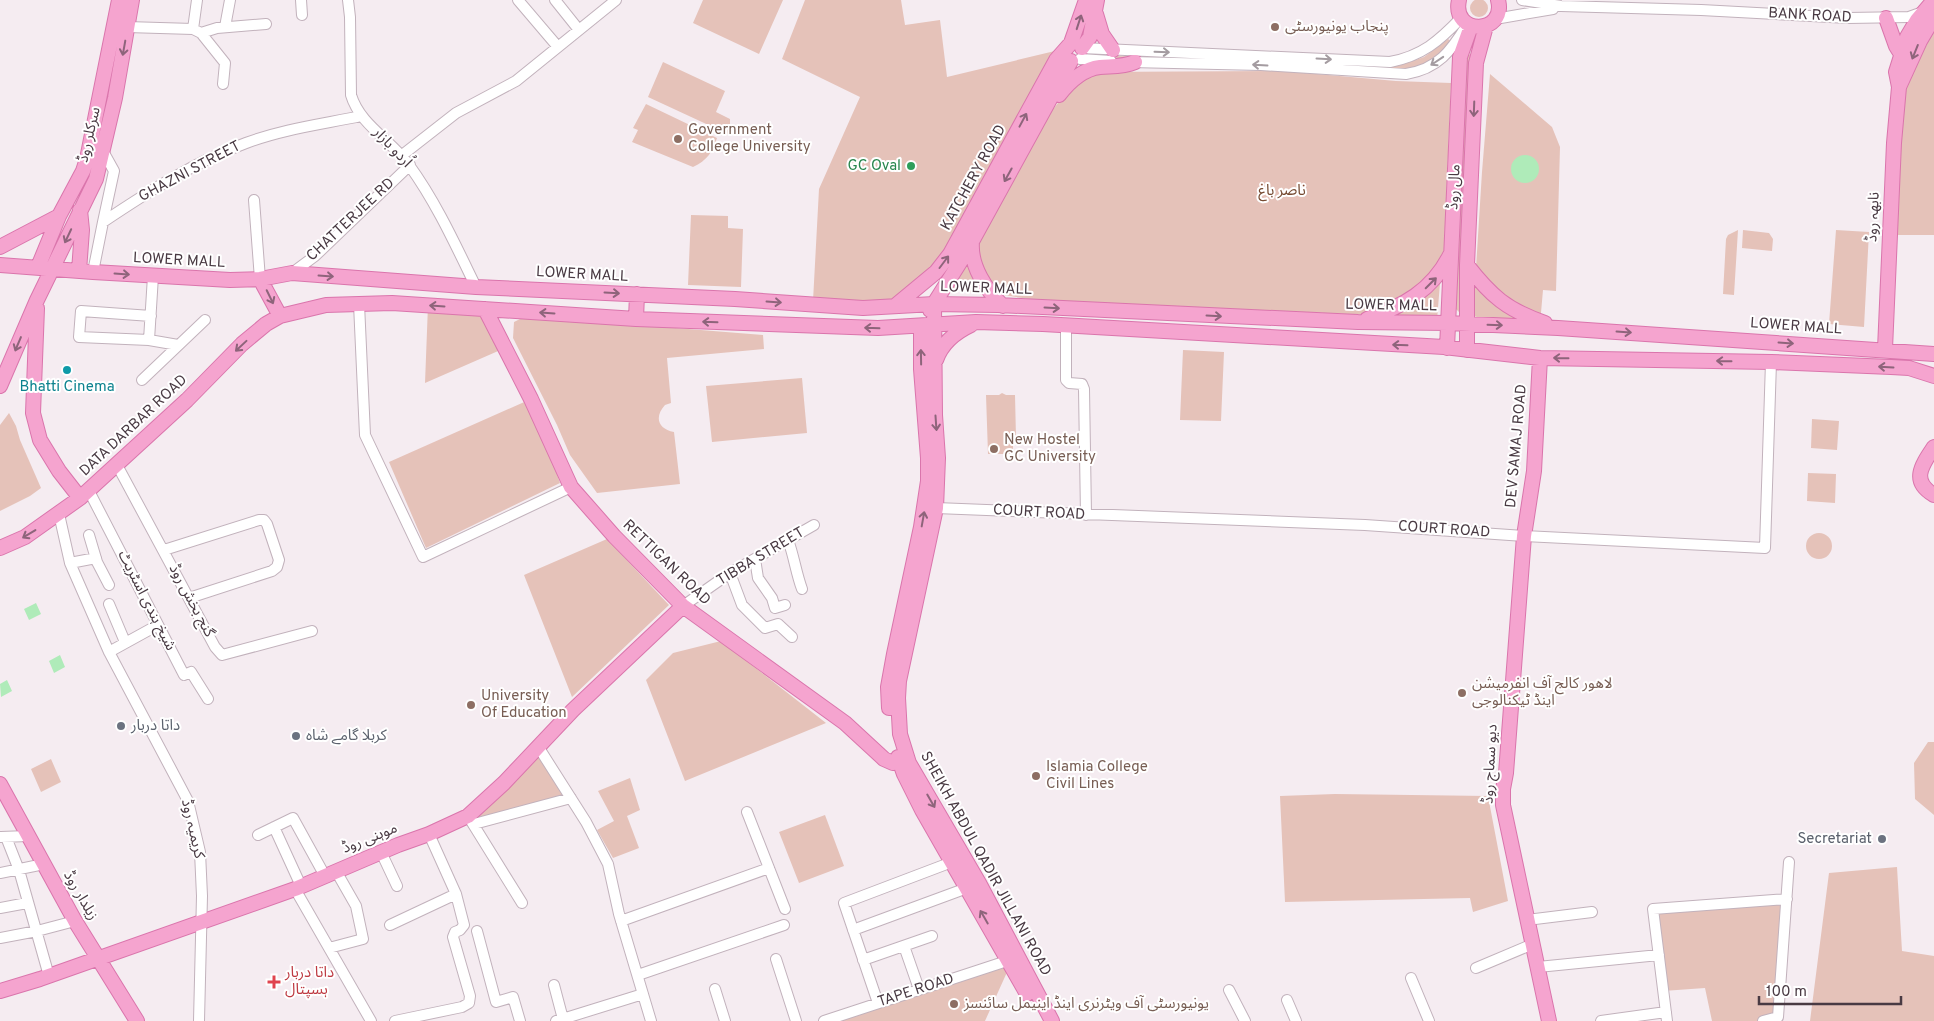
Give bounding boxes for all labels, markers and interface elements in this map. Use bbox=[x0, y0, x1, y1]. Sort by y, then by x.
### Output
street label: BANK ROAD bbox=[1768, 4, 1852, 28]
one-way arrow bbox=[1075, 14, 1085, 30]
place label: پنجاب یونیورسٹی bbox=[1285, 18, 1389, 37]
marker: پنجاب یونیورسٹی bbox=[1269, 21, 1281, 33]
one-way arrow bbox=[118, 40, 128, 56]
one-way arrow bbox=[1910, 44, 1919, 59]
one-way arrow bbox=[1154, 47, 1170, 57]
one-way arrow bbox=[1316, 54, 1332, 63]
one-way arrow bbox=[1430, 56, 1444, 66]
one-way arrow bbox=[1253, 61, 1269, 70]
one-way arrow bbox=[1469, 100, 1479, 116]
street label: سرکلر روڈ bbox=[74, 105, 106, 165]
one-way arrow bbox=[1019, 113, 1028, 128]
street label: اُردو بازار bbox=[368, 120, 418, 172]
place label: Government College University bbox=[688, 121, 811, 157]
street label: KATCHERY ROAD bbox=[937, 122, 1011, 234]
marker: Government College University bbox=[672, 133, 684, 145]
street label: GHAZNI STREET bbox=[136, 137, 244, 207]
place label: GC Oval bbox=[847, 157, 901, 176]
marker: GC Oval bbox=[905, 160, 917, 172]
street label: مال روڈ bbox=[1444, 164, 1466, 210]
one-way arrow bbox=[1002, 167, 1012, 181]
street label: CHATTERJEE RD bbox=[303, 174, 399, 266]
park label: ناصر باغ bbox=[1258, 182, 1306, 202]
street label: نابھہ روڈ bbox=[1863, 191, 1885, 243]
one-way arrow bbox=[62, 228, 72, 243]
street label: LOWER MALL bbox=[132, 249, 226, 273]
one-way arrow bbox=[939, 256, 950, 269]
street label: LOWER MALL bbox=[535, 263, 629, 287]
one-way arrow bbox=[114, 270, 130, 279]
one-way arrow bbox=[317, 271, 333, 280]
one-way arrow bbox=[1425, 277, 1438, 289]
street label: LOWER MALL bbox=[940, 278, 1032, 300]
one-way arrow bbox=[604, 288, 620, 298]
one-way arrow bbox=[266, 289, 276, 304]
street label: LOWER MALL bbox=[1345, 296, 1437, 316]
one-way arrow bbox=[766, 297, 782, 306]
one-way arrow bbox=[429, 301, 445, 311]
one-way arrow bbox=[1044, 303, 1060, 312]
one-way arrow bbox=[540, 309, 556, 318]
one-way arrow bbox=[1206, 311, 1222, 320]
street label: LOWER MALL bbox=[1749, 314, 1843, 340]
one-way arrow bbox=[702, 317, 718, 326]
one-way arrow bbox=[1486, 321, 1502, 330]
one-way arrow bbox=[864, 323, 880, 332]
one-way arrow bbox=[1616, 328, 1632, 337]
one-way arrow bbox=[13, 336, 23, 351]
one-way arrow bbox=[1778, 339, 1794, 348]
one-way arrow bbox=[235, 340, 248, 351]
one-way arrow bbox=[1392, 341, 1408, 350]
one-way arrow bbox=[916, 350, 926, 366]
one-way arrow bbox=[1554, 354, 1570, 363]
one-way arrow bbox=[1716, 356, 1732, 366]
one-way arrow bbox=[1879, 362, 1895, 371]
marker: Bhatti Cinema bbox=[61, 364, 73, 376]
street label: DATA DARBAR ROAD bbox=[76, 371, 192, 481]
place label: Bhatti Cinema bbox=[19, 378, 115, 397]
street label: DEV SAMAJ ROAD bbox=[1502, 383, 1532, 509]
one-way arrow bbox=[931, 414, 940, 430]
place label: New Hostel GC University bbox=[1004, 431, 1096, 467]
marker: New Hostel GC University bbox=[988, 443, 1000, 455]
street label: COURT ROAD bbox=[992, 501, 1086, 525]
one-way arrow bbox=[918, 512, 928, 528]
street label: RETTIGAN ROAD bbox=[618, 516, 714, 610]
street label: COURT ROAD bbox=[1397, 517, 1491, 543]
street label: TIBBA STREET bbox=[714, 523, 808, 591]
one-way arrow bbox=[22, 530, 36, 540]
street label: شیخ ہندی اسٹریٹ bbox=[112, 548, 180, 655]
street label: گنج بخش روڈ bbox=[163, 561, 219, 642]
place label: لاھور کالج آف انفرمیشن اینڈ ٹیکنالوجی bbox=[1472, 675, 1613, 711]
place label: University Of Education bbox=[481, 687, 567, 723]
marker: لاھور کالج آف انفرمیشن اینڈ ٹیکنالوجی bbox=[1456, 687, 1468, 699]
marker: University Of Education bbox=[465, 699, 477, 711]
place label: داتا دربار bbox=[130, 717, 180, 736]
marker: داتا دربار bbox=[115, 720, 127, 732]
street label: دیو سماج روڈ bbox=[1479, 724, 1504, 804]
place label: کربلا گامے شاہ bbox=[306, 727, 387, 746]
marker: کربلا گامے شاہ bbox=[290, 730, 302, 742]
street label: SHEIKH ABDUL QADIR JILLANI ROAD bbox=[915, 748, 1055, 980]
place label: Islamia College Civil Lines bbox=[1046, 758, 1148, 794]
marker: Islamia College Civil Lines bbox=[1030, 770, 1042, 782]
one-way arrow bbox=[927, 794, 937, 808]
street label: کریمیہ روڈ bbox=[176, 797, 209, 861]
street label: موہنی روڈ bbox=[339, 819, 400, 859]
place label: Secretariat bbox=[1798, 830, 1872, 849]
marker: Secretariat bbox=[1876, 833, 1888, 845]
street label: زیلدار روڈ bbox=[58, 868, 102, 924]
one-way arrow bbox=[979, 911, 989, 925]
place label: داتا دربار ہسپتال bbox=[284, 964, 334, 1000]
street label: TAPE ROAD bbox=[875, 970, 957, 1012]
scale bar bbox=[1759, 974, 1902, 1006]
marker: داتا دربار ہسپتال bbox=[267, 975, 281, 989]
text: 100 m bbox=[1766, 983, 1807, 1002]
place label: یونیورسٹی آف ویٹرنری اینڈ اینیمل سائنسز bbox=[963, 994, 1209, 1014]
marker: یونیورسٹی آف ویٹرنری اینڈ اینیمل سائنسز bbox=[948, 998, 960, 1010]

